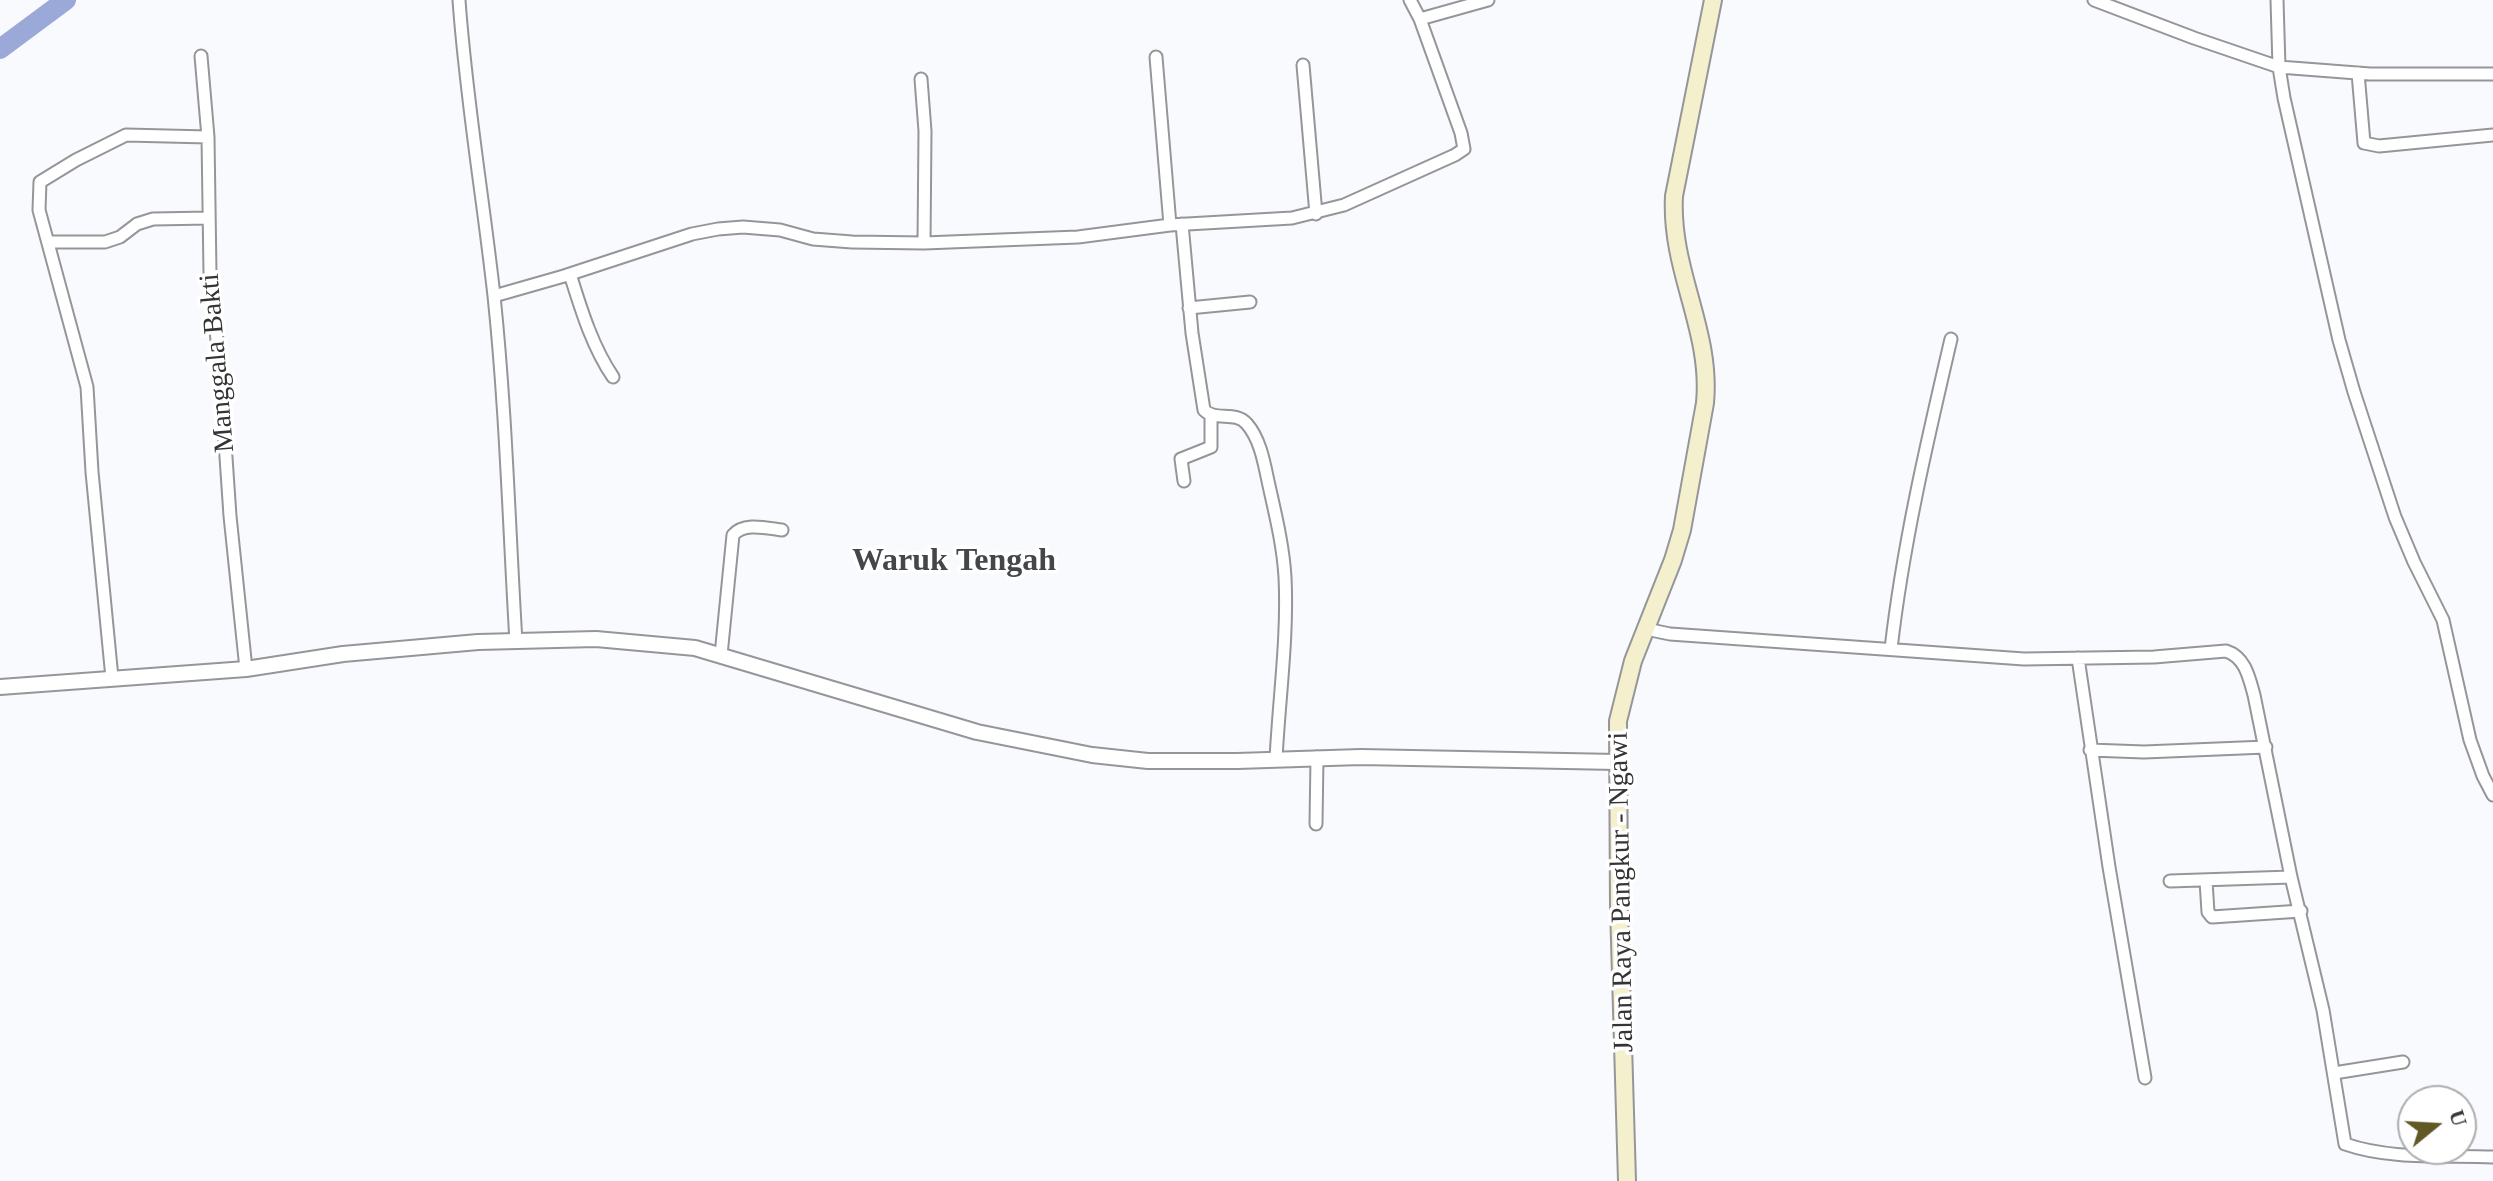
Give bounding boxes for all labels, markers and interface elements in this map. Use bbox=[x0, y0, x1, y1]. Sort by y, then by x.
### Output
street label: Manggala Bakti bbox=[193, 272, 243, 454]
district label: Waruk Tengah bbox=[852, 543, 1056, 581]
street label: Jalan Raya Pangkur - Ngawi bbox=[1602, 732, 1642, 1052]
north arrow bbox=[2397, 1085, 2477, 1165]
text: U bbox=[2444, 1107, 2473, 1129]

